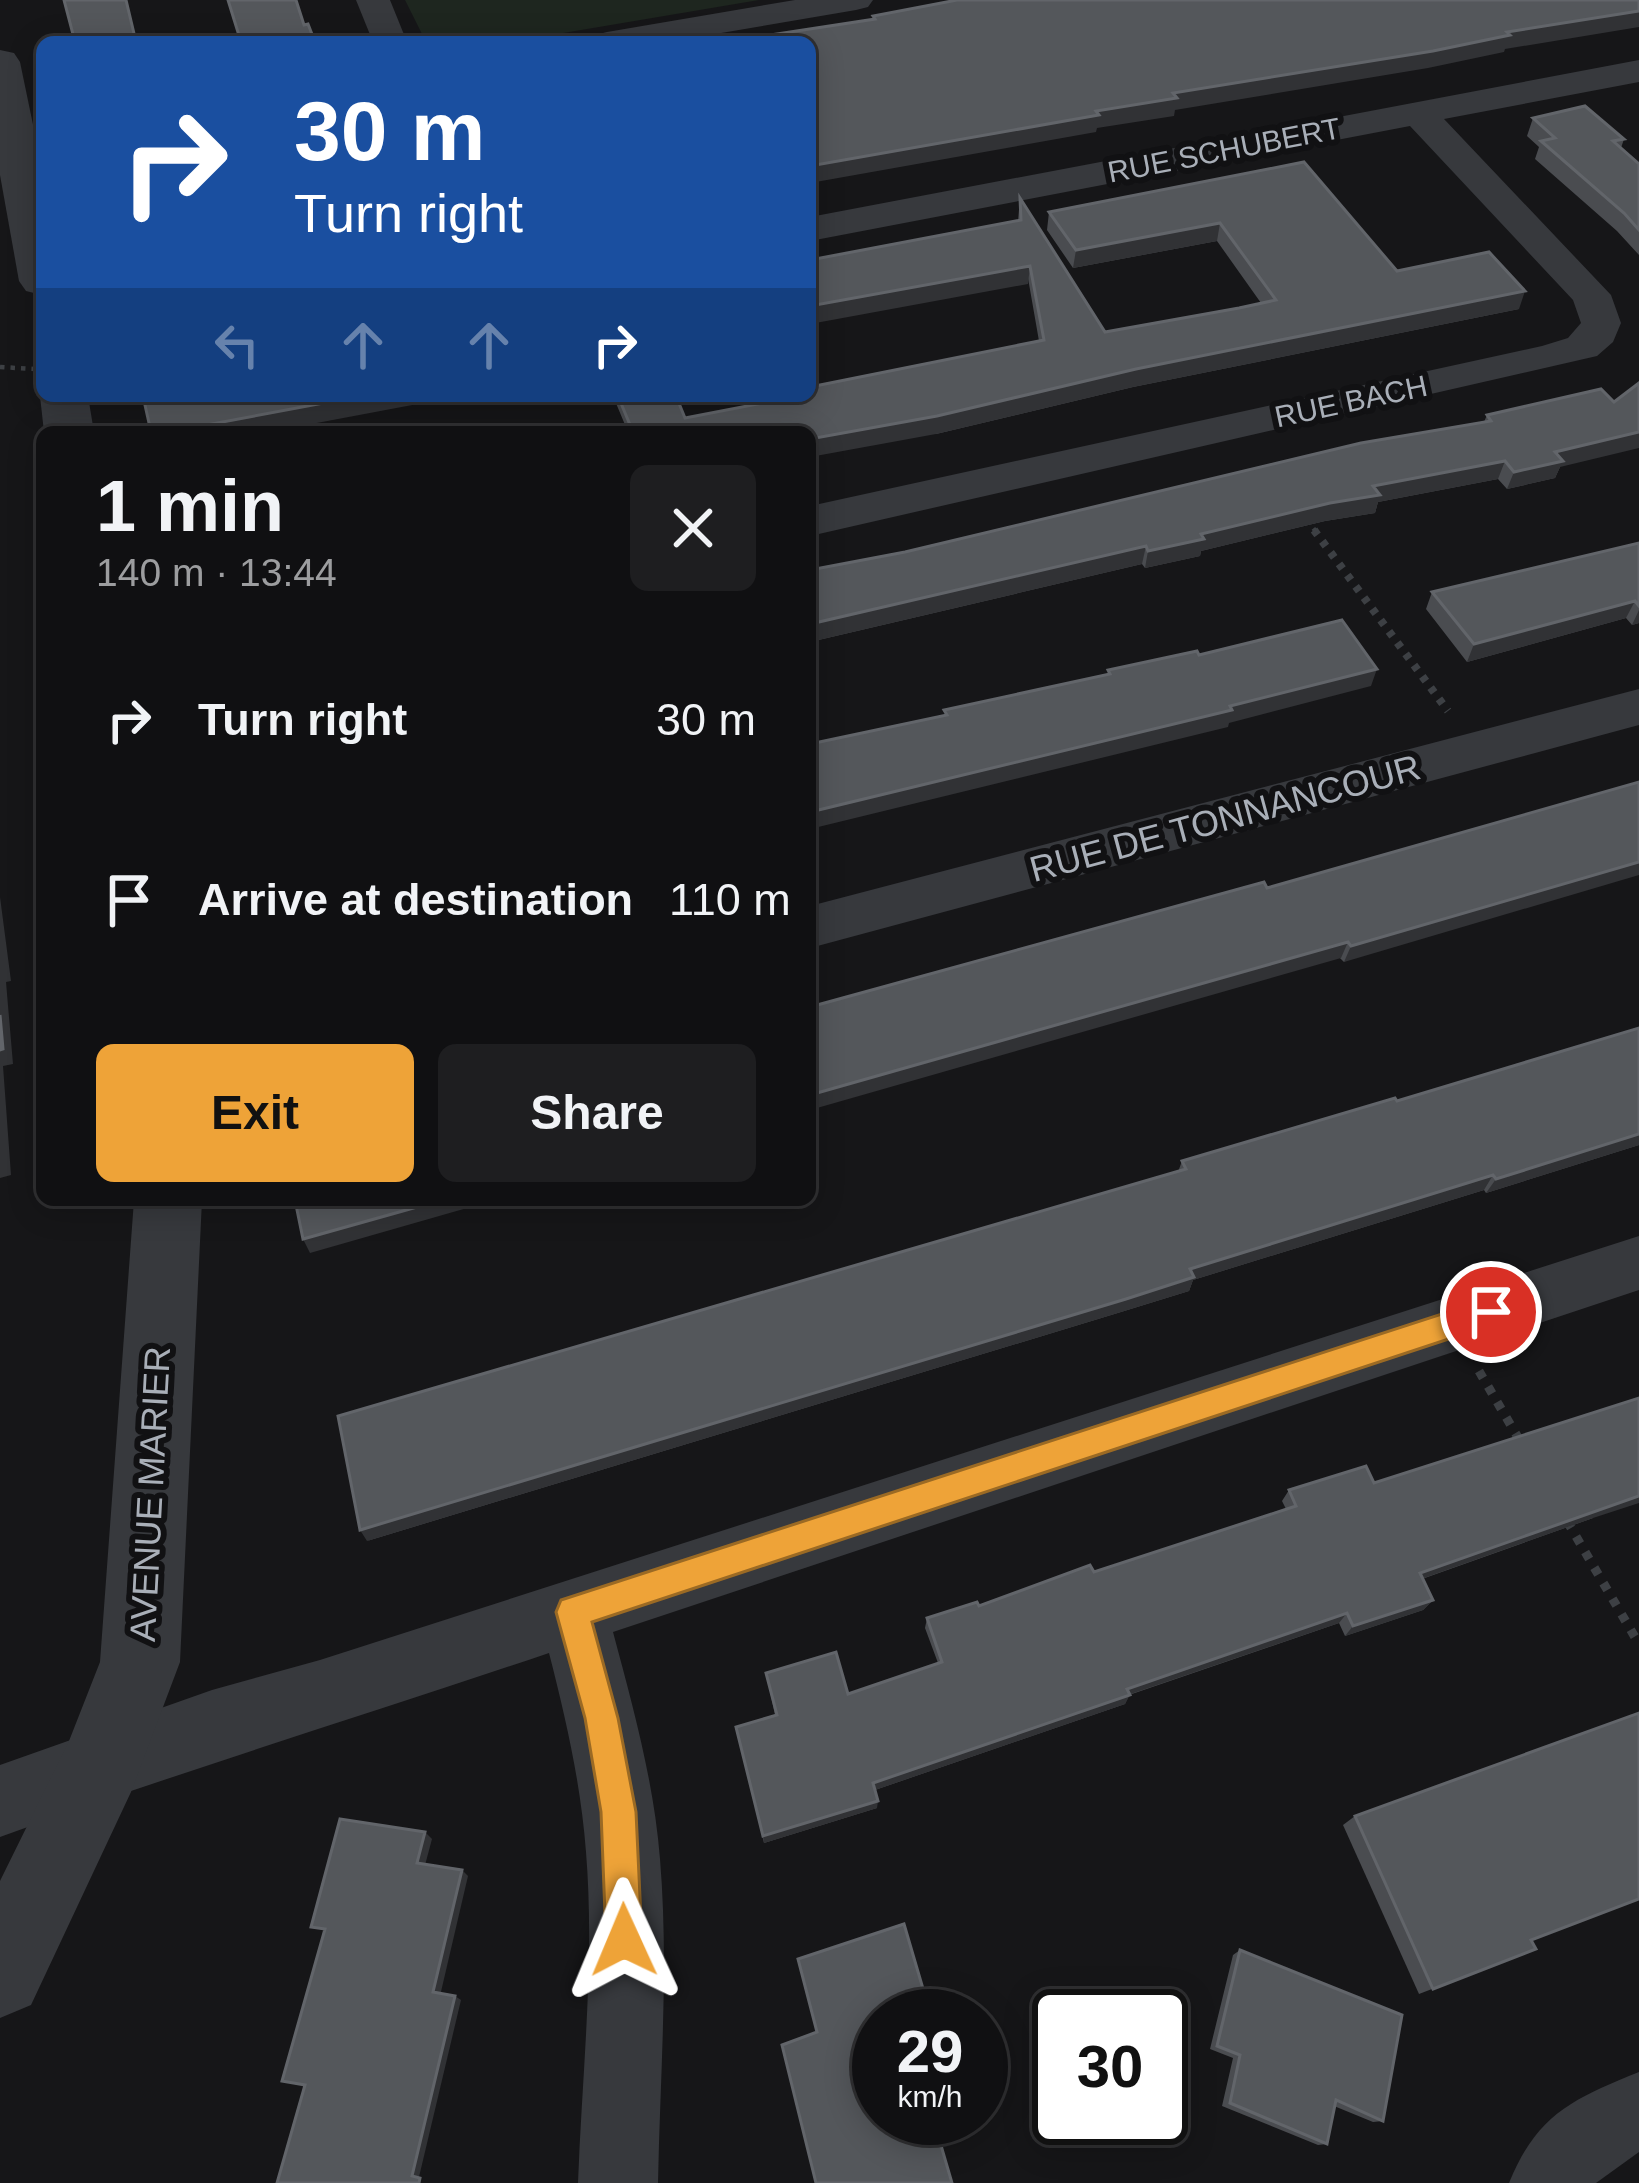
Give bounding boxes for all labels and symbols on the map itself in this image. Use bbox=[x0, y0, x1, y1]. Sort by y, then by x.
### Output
street label: RUE SCHUBERT bbox=[1105, 111, 1343, 189]
street label: RUE BACH bbox=[1272, 369, 1430, 433]
street label: RUE DE TONNANCOUR bbox=[1025, 746, 1425, 890]
pin bbox=[1440, 1261, 1542, 1363]
street label: AVENUE MARIER bbox=[122, 1345, 178, 1643]
position arrow bbox=[561, 1877, 687, 2003]
speed limit sign: 30 bbox=[1032, 1989, 1188, 2145]

